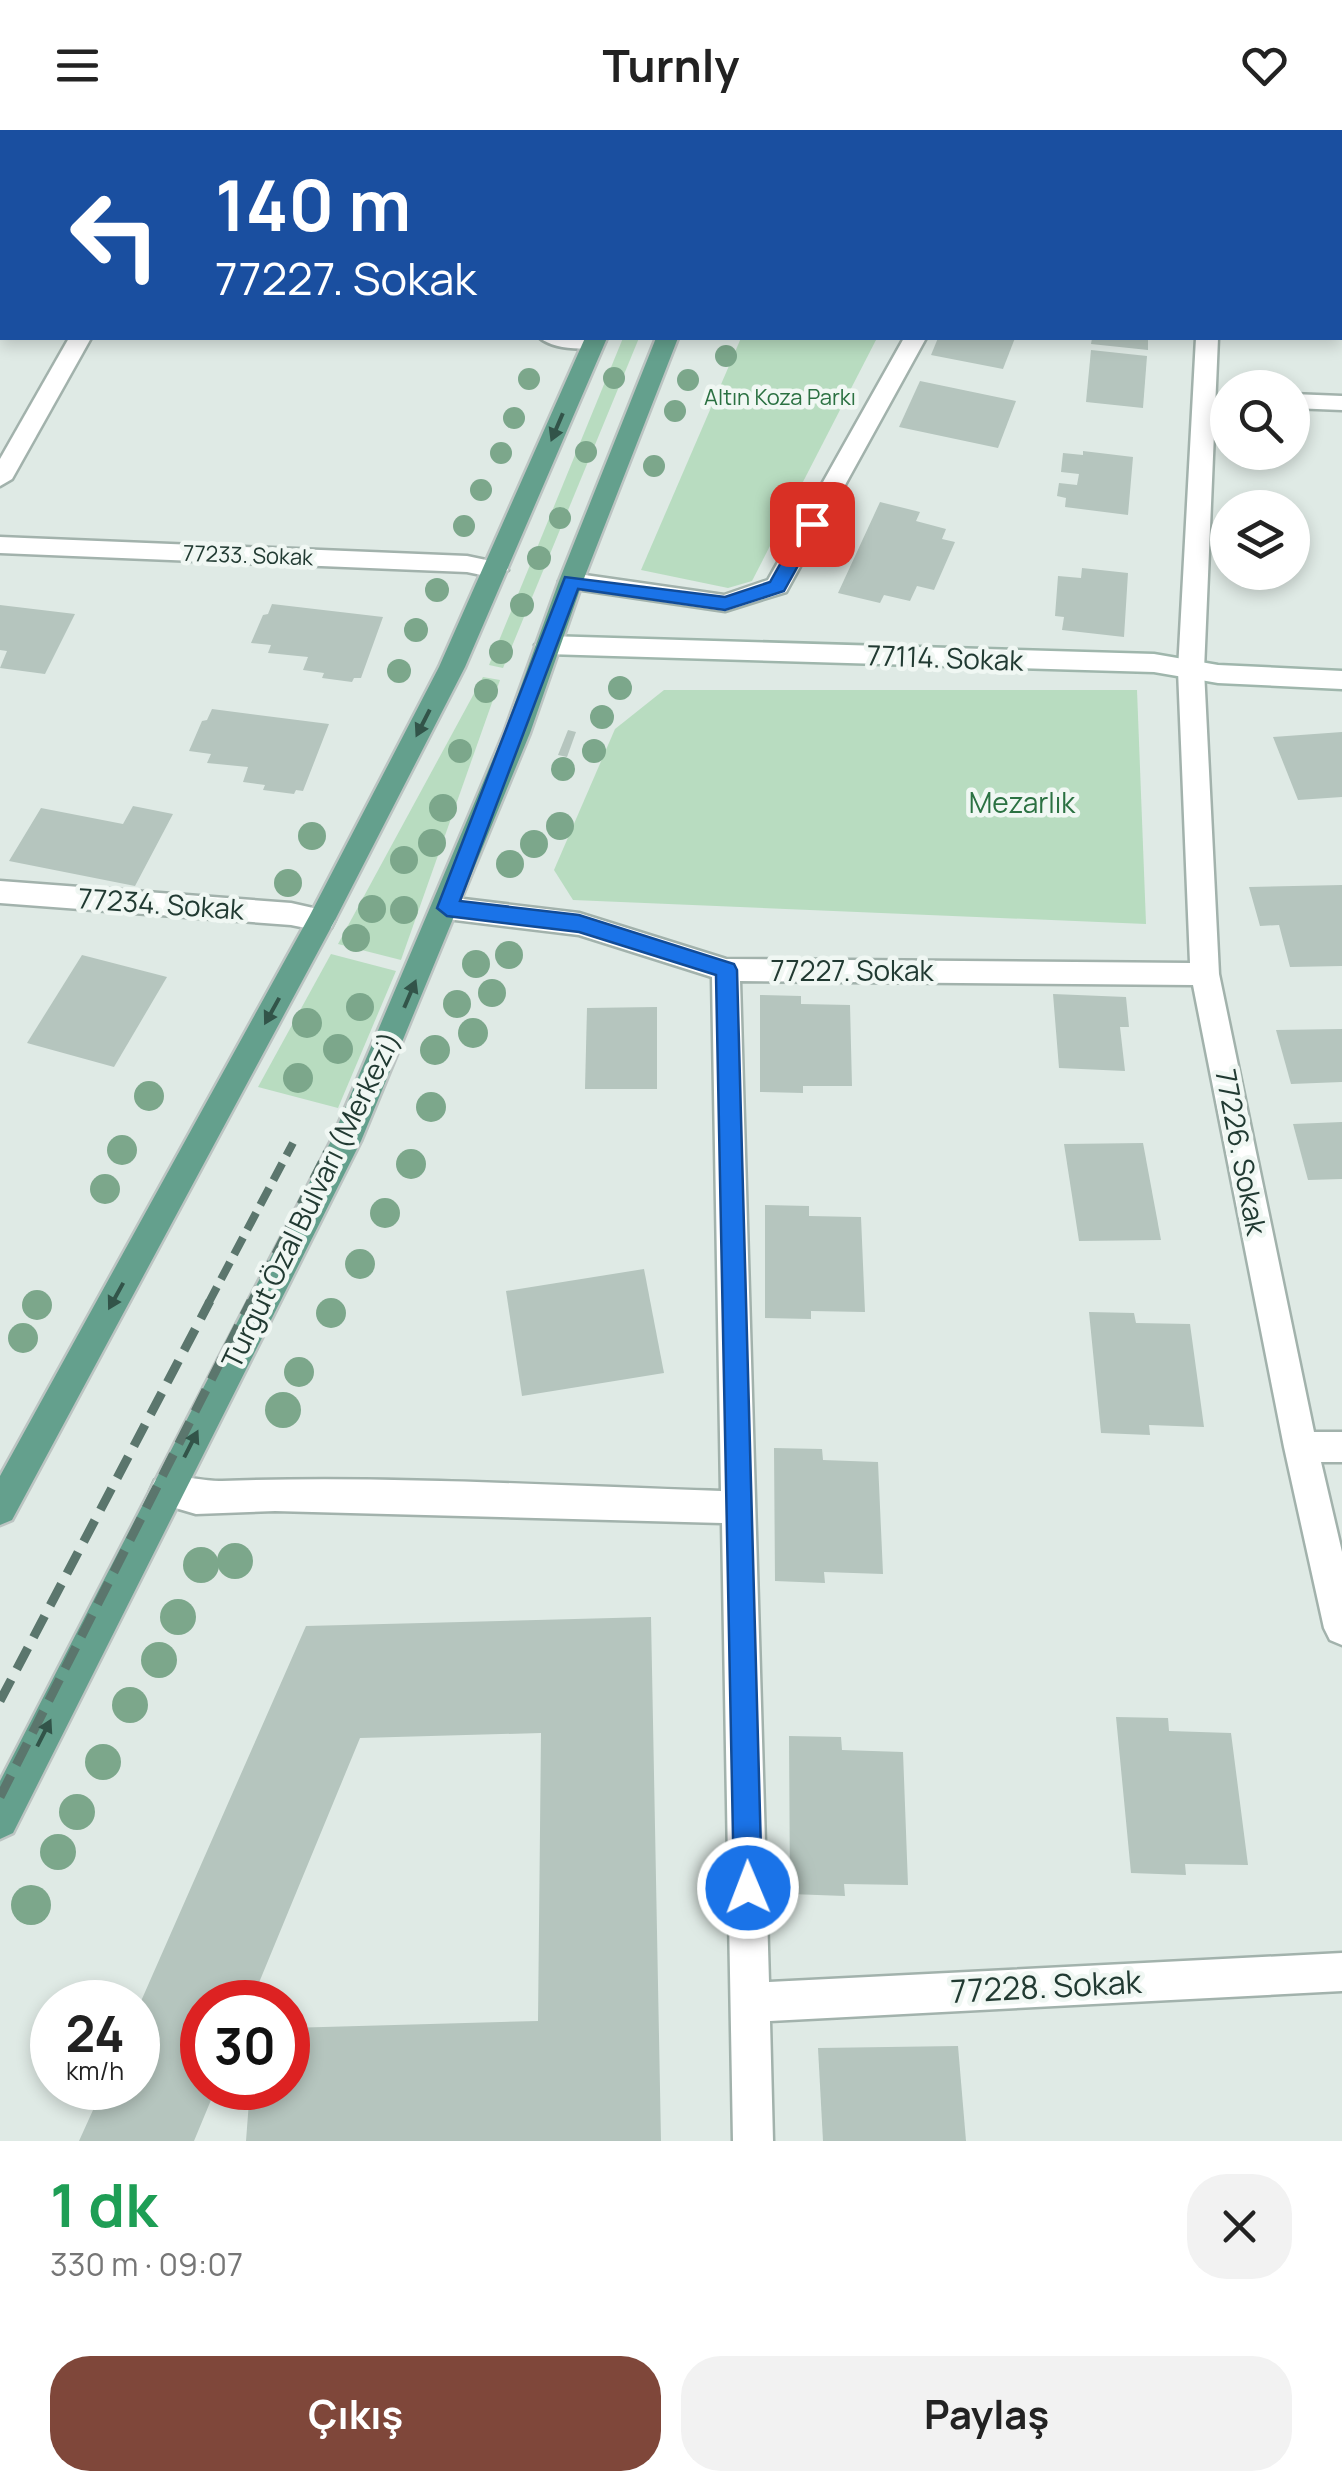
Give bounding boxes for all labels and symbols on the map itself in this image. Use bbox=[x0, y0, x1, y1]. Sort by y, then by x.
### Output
park label: Altın Koza Parkı bbox=[704, 382, 856, 412]
one-way arrow bbox=[549, 412, 565, 442]
pin bbox=[770, 482, 855, 567]
street label: 77233. Sokak bbox=[182, 538, 315, 572]
street label: 77114. Sokak bbox=[866, 635, 1025, 679]
one-way arrow bbox=[415, 709, 432, 738]
park label: Mezarlık bbox=[969, 783, 1076, 821]
street label: 77234. Sokak bbox=[77, 878, 246, 928]
street label: 77227. Sokak bbox=[771, 951, 935, 989]
one-way arrow bbox=[402, 979, 418, 1009]
one-way arrow bbox=[263, 996, 280, 1025]
street label: Turgut Özal Bulvarı (Merkezi) bbox=[212, 1025, 408, 1374]
street label: 77226. Sokak bbox=[1207, 1066, 1277, 1239]
one-way arrow bbox=[108, 1282, 126, 1310]
one-way arrow bbox=[183, 1429, 200, 1458]
one-way arrow bbox=[35, 1719, 52, 1748]
position arrow bbox=[696, 1836, 800, 1940]
street label: 77228. Sokak bbox=[950, 1959, 1143, 2013]
speed limit sign: 30 bbox=[180, 1980, 310, 2110]

